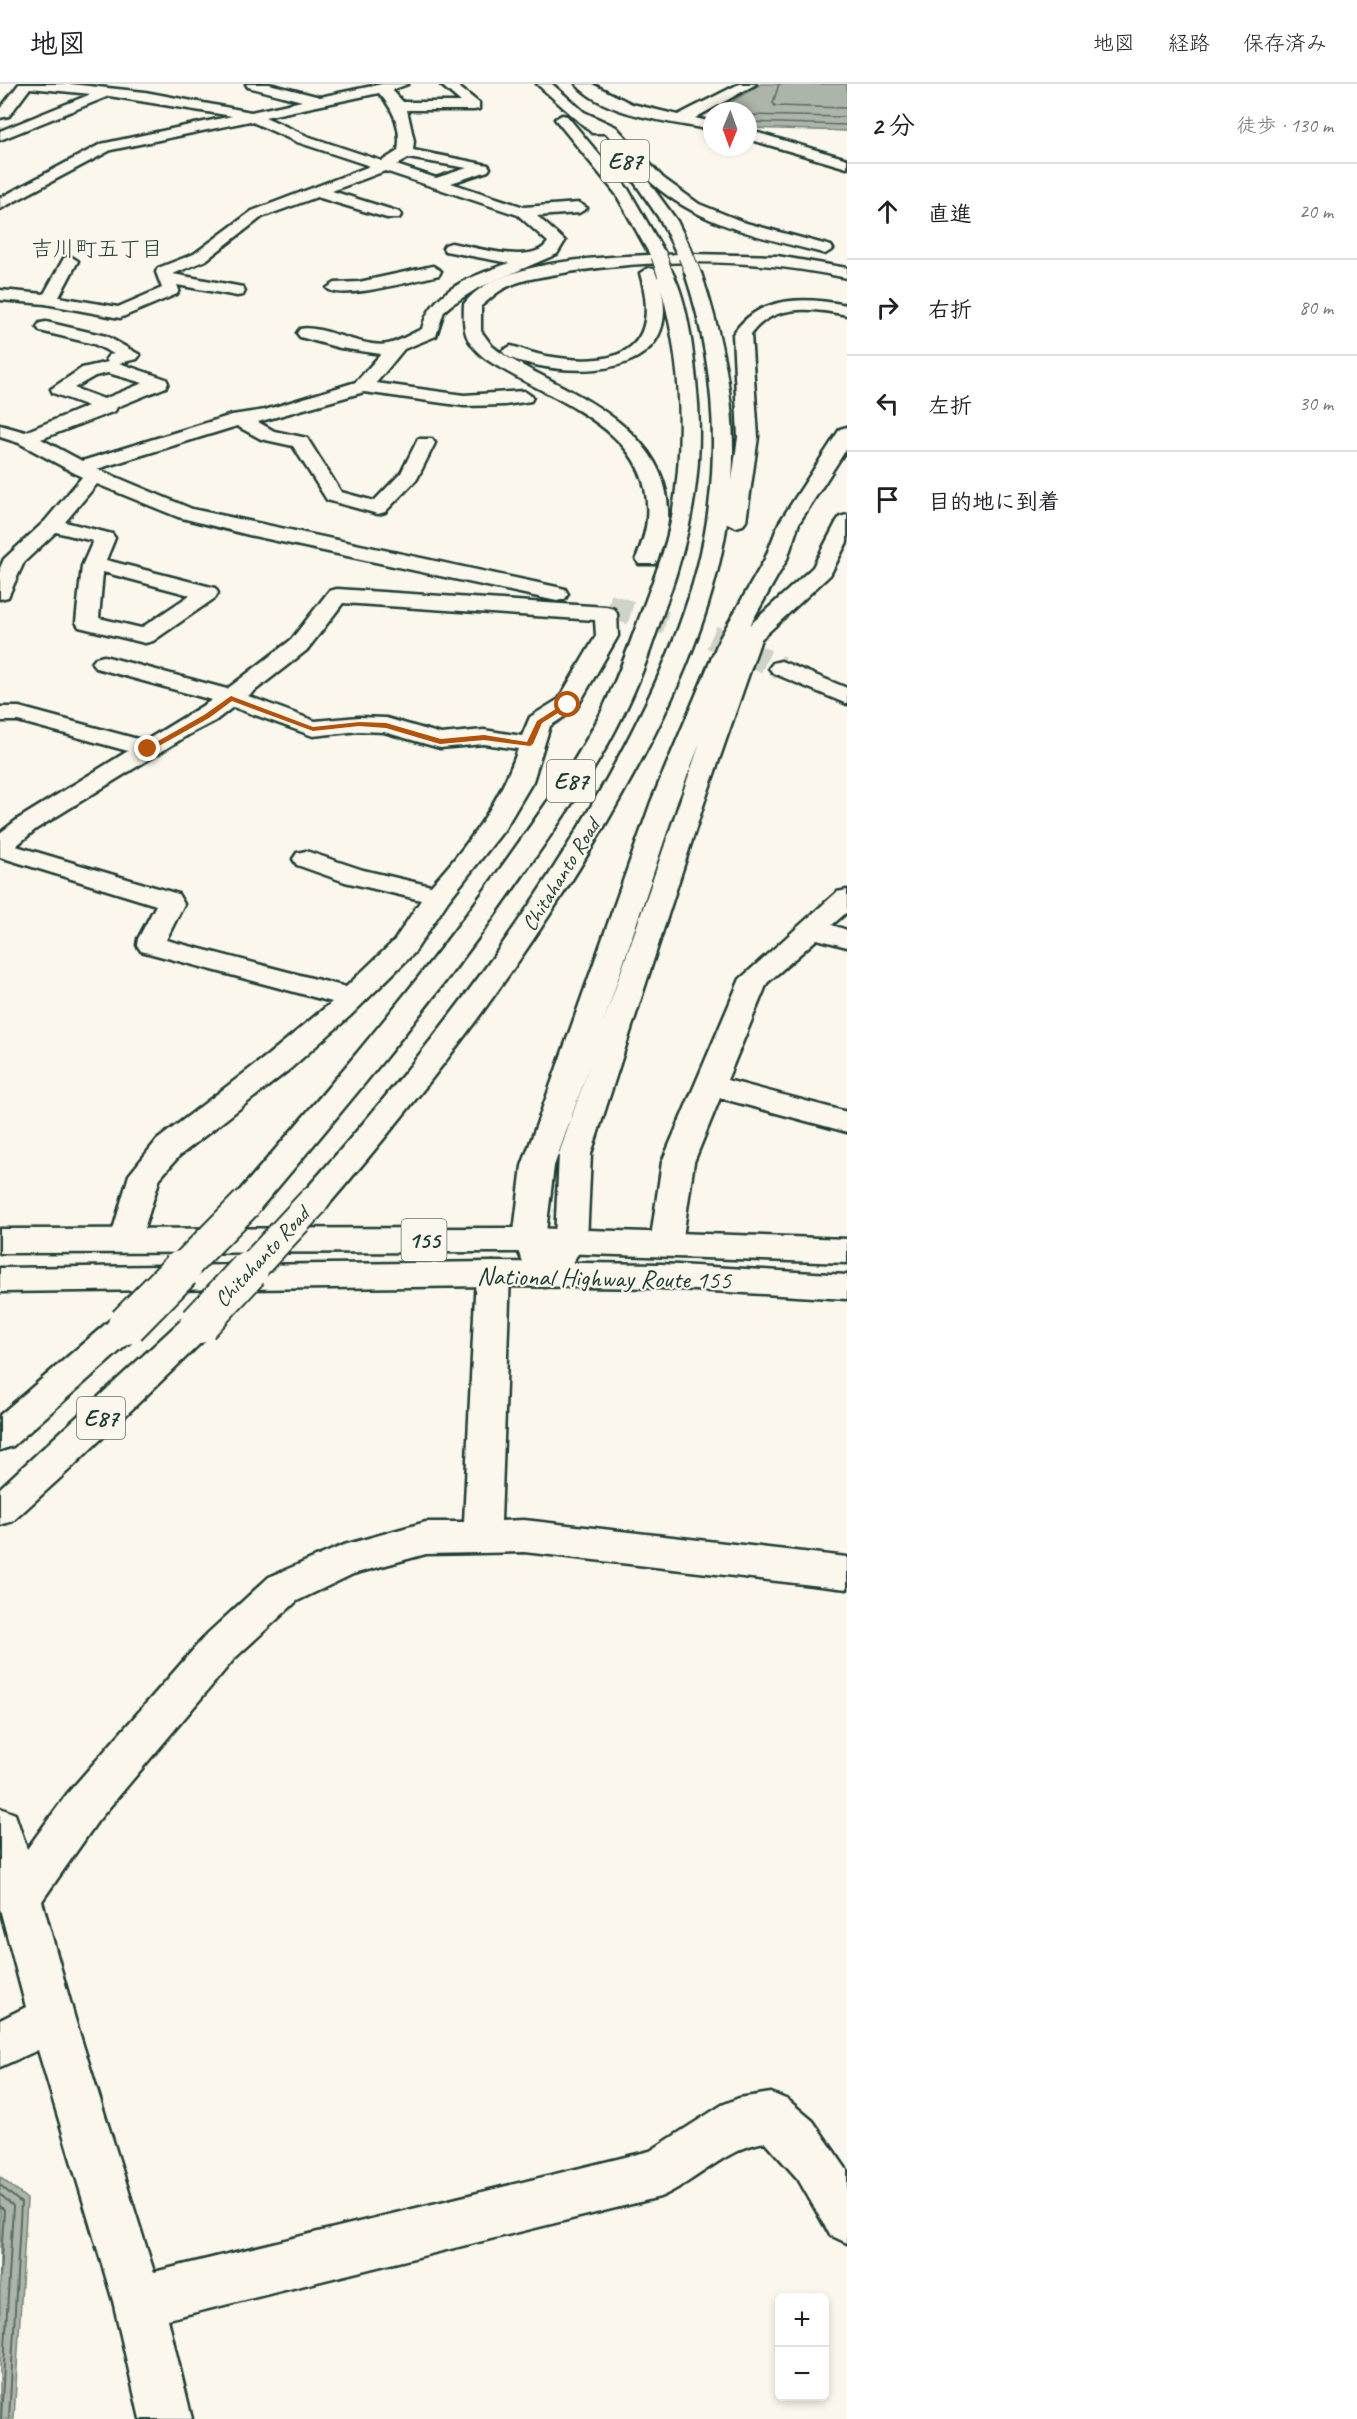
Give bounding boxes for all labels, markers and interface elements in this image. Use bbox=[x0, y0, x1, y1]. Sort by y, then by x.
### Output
text: 地図 bbox=[30, 26, 86, 61]
text: 地図 bbox=[1093, 30, 1135, 56]
text: 経路 bbox=[1168, 30, 1210, 56]
text: 保存済み bbox=[1243, 30, 1327, 56]
north arrow bbox=[703, 102, 757, 156]
text: 2 分 bbox=[871, 109, 915, 142]
text: 徒歩 · 130 m bbox=[1237, 113, 1333, 138]
road number: E87 bbox=[601, 140, 649, 182]
icon: ahead bbox=[871, 195, 904, 228]
text: 20 m bbox=[1299, 199, 1333, 224]
text: 直進 bbox=[928, 200, 972, 228]
district label: 吉川町五丁目 bbox=[31, 235, 163, 263]
icon: right bbox=[871, 291, 904, 324]
text: 80 m bbox=[1299, 295, 1333, 320]
text: 右折 bbox=[928, 296, 972, 324]
icon: left bbox=[871, 387, 904, 420]
text: 30 m bbox=[1299, 391, 1333, 416]
text: 左折 bbox=[928, 392, 972, 420]
icon: arrive bbox=[871, 483, 904, 516]
text: 目的地に到着 bbox=[928, 488, 1060, 516]
route start bbox=[554, 691, 580, 717]
route end bbox=[134, 735, 160, 761]
road number: E87 bbox=[547, 760, 595, 802]
street label: Chitahanto Road bbox=[515, 811, 608, 936]
street label: Chitahanto Road bbox=[208, 1199, 318, 1313]
road number: 155 bbox=[402, 1219, 446, 1261]
street label: National Highway Route 155 bbox=[477, 1259, 733, 1297]
road number: E87 bbox=[77, 1397, 125, 1439]
map controls bbox=[775, 2293, 829, 2401]
button: + bbox=[775, 2293, 829, 2347]
button: − bbox=[775, 2347, 829, 2401]

